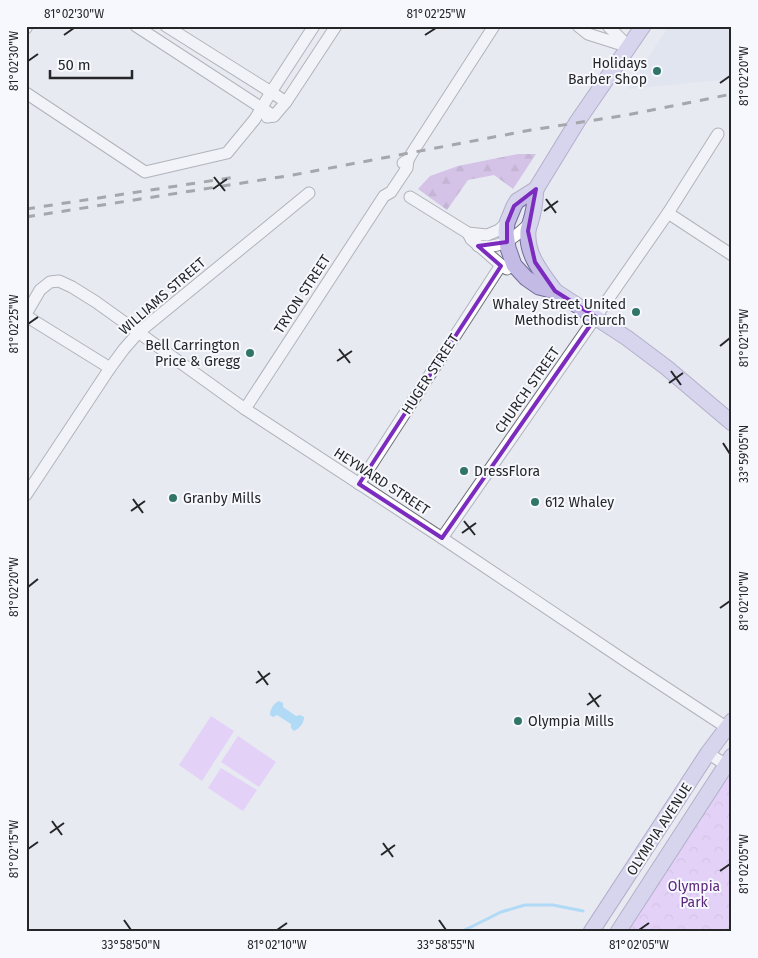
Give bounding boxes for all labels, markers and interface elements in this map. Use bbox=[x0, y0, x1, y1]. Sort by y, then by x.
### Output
text: 81°02'30"W bbox=[44, 7, 104, 21]
text: 81°02'25"W bbox=[406, 7, 466, 21]
text: 81°02'30"W bbox=[7, 31, 21, 91]
text: 81°02'20"W bbox=[737, 46, 751, 106]
scale bar bbox=[50, 48, 132, 80]
place label: Holidays Barber Shop bbox=[568, 55, 647, 88]
text: 50 m bbox=[58, 56, 91, 74]
marker: Holidays Barber Shop bbox=[651, 65, 663, 77]
street label: TRYON STREET bbox=[271, 251, 335, 337]
street label: WILLIAMS STREET bbox=[116, 254, 210, 339]
text: 81°02'25"W bbox=[7, 294, 21, 354]
place label: Whaley Street United Methodist Church bbox=[493, 296, 626, 329]
marker: Whaley Street United Methodist Church bbox=[630, 306, 642, 318]
text: 81°02'15"W bbox=[737, 309, 751, 367]
street label: HUGER STREET bbox=[398, 330, 463, 418]
place label: Bell Carrington Price & Gregg bbox=[145, 337, 241, 370]
street label: CHURCH STREET bbox=[491, 343, 564, 437]
marker: Bell Carrington Price & Gregg bbox=[244, 347, 256, 359]
text: 33°59'05"N bbox=[737, 425, 751, 483]
street label: HEYWARD STREET bbox=[331, 444, 433, 519]
place label: DressFlora bbox=[474, 463, 540, 480]
marker: DressFlora bbox=[458, 465, 470, 477]
place label: Granby Mills bbox=[183, 490, 261, 507]
marker: Granby Mills bbox=[167, 492, 179, 504]
place label: 612 Whaley bbox=[545, 494, 614, 511]
marker: 612 Whaley bbox=[529, 496, 541, 508]
text: 81°02'20"W bbox=[7, 557, 21, 617]
text: 81°02'10"W bbox=[737, 571, 751, 631]
place label: Olympia Mills bbox=[528, 713, 614, 730]
marker: Olympia Mills bbox=[512, 715, 524, 727]
street label: OLYMPIA AVENUE bbox=[623, 780, 696, 879]
text: 81°02'15"W bbox=[7, 820, 21, 878]
text: 81°02'05"W bbox=[737, 834, 751, 894]
park label: Olympia Park bbox=[668, 878, 720, 911]
text: 33°58'50"N bbox=[102, 938, 160, 952]
text: 81°02'10"W bbox=[247, 938, 307, 952]
text: 33°58'55"N bbox=[417, 938, 475, 952]
text: 81°02'05"W bbox=[609, 938, 669, 952]

